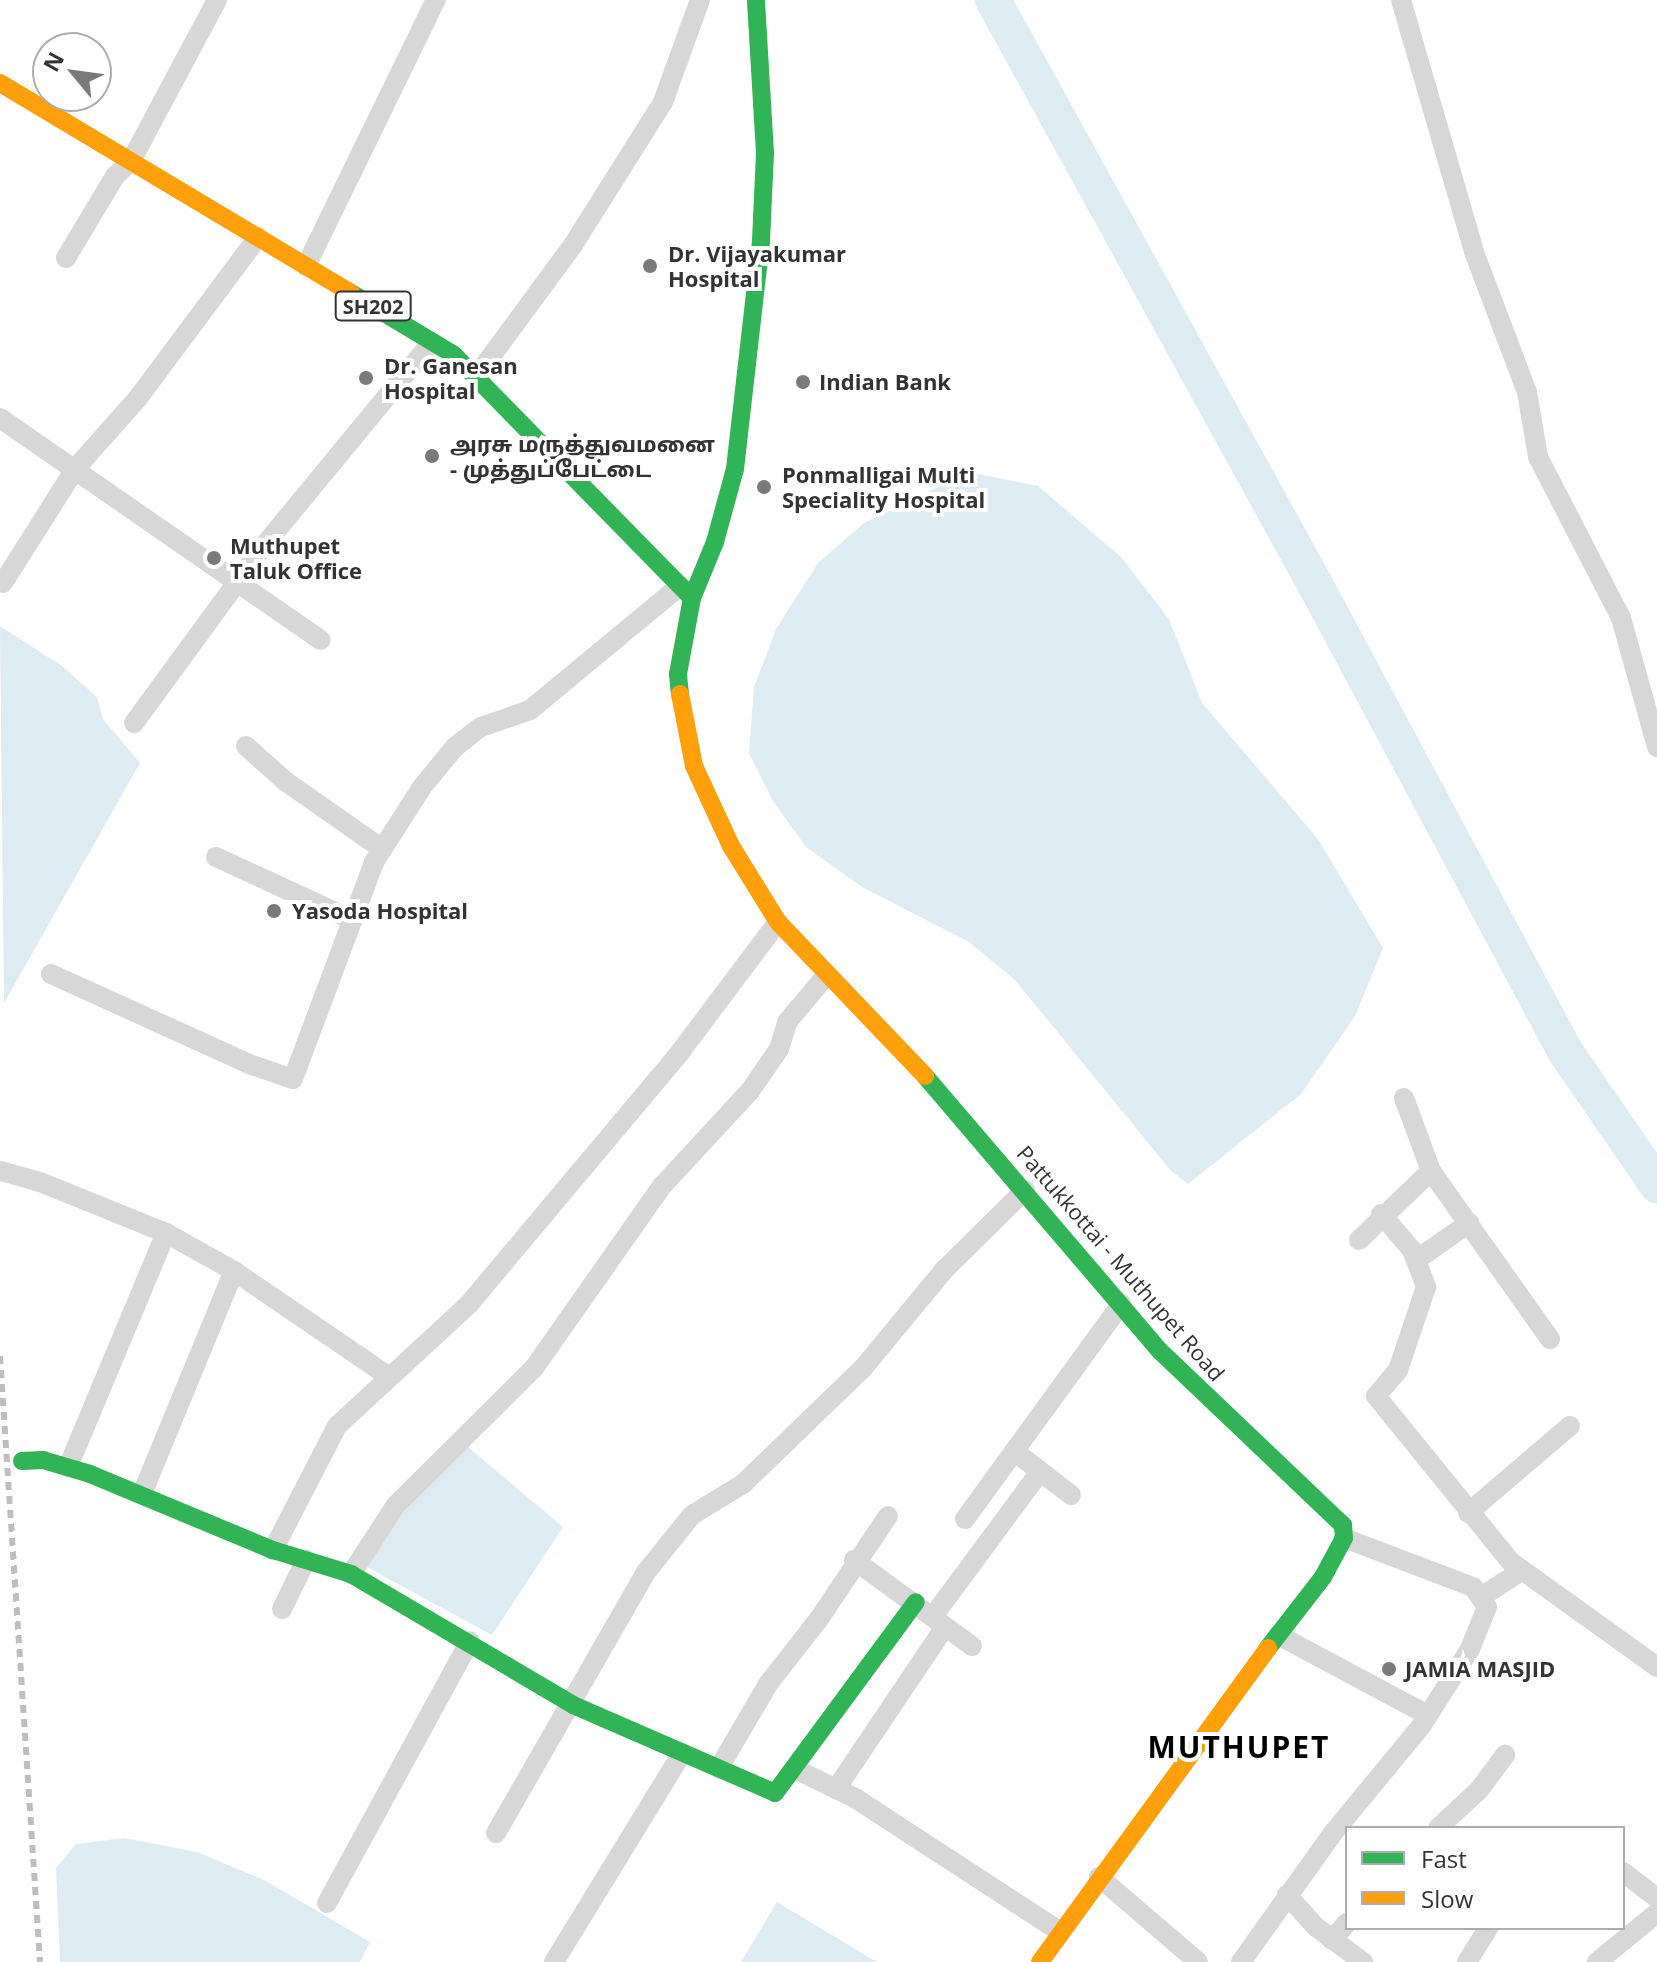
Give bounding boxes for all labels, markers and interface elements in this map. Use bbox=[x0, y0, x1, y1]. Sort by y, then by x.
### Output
north arrow bbox=[32, 32, 112, 112]
text: N bbox=[35, 46, 70, 76]
place label: Dr. Vijayakumar Hospital bbox=[668, 240, 846, 292]
marker: Dr. Vijayakumar Hospital bbox=[639, 255, 661, 277]
road number: SH202 bbox=[333, 290, 413, 322]
place label: Dr. Ganesan Hospital bbox=[384, 352, 518, 404]
marker: Dr. Ganesan Hospital bbox=[355, 367, 377, 389]
place label: Indian Bank bbox=[819, 369, 951, 395]
marker: Indian Bank bbox=[794, 373, 812, 391]
place label: அரசு மருத்துவமனை - முத்துப்பேட்டை bbox=[450, 430, 715, 482]
marker: அரசு மருத்துவமனை - முத்துப்பேட்டை bbox=[421, 445, 443, 467]
place label: Ponmalligai Multi Speciality Hospital bbox=[782, 461, 985, 512]
marker: Ponmalligai Multi Speciality Hospital bbox=[753, 476, 775, 498]
place label: Muthupet Taluk Office bbox=[230, 532, 362, 584]
marker: Muthupet Taluk Office bbox=[205, 549, 223, 567]
place label: Yasoda Hospital bbox=[292, 898, 468, 924]
marker: Yasoda Hospital bbox=[263, 900, 285, 922]
street label: Pattukkottai - Muthupet Road bbox=[1012, 1140, 1230, 1386]
place label: JAMIA MASJID bbox=[1405, 1656, 1555, 1682]
marker: JAMIA MASJID bbox=[1380, 1660, 1398, 1678]
district label: MUTHUPET bbox=[1148, 1729, 1330, 1765]
legend bbox=[1345, 1826, 1625, 1930]
text: Fast bbox=[1421, 1842, 1467, 1875]
text: Slow bbox=[1421, 1882, 1473, 1915]

